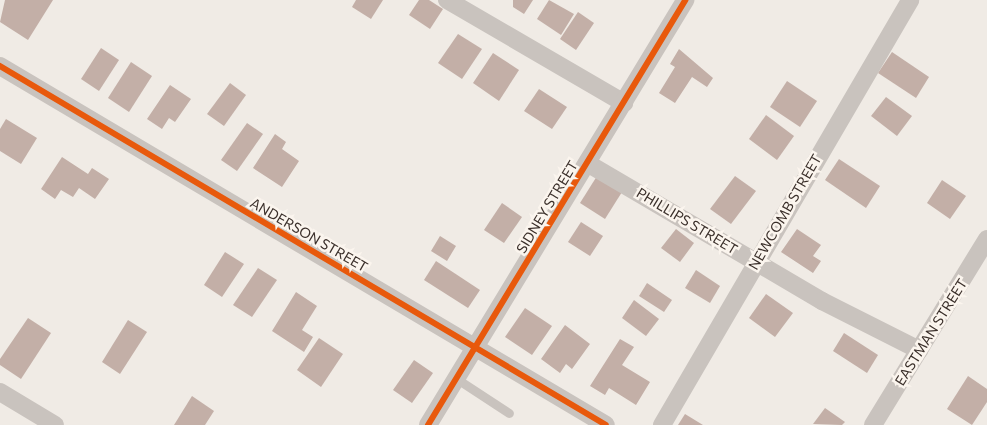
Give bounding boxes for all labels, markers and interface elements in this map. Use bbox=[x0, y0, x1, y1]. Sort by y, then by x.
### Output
street label: NEWCOMB STREET bbox=[745, 151, 825, 273]
street label: SIDNEY STREET bbox=[513, 158, 581, 256]
street label: PHILLIPS STREET bbox=[633, 184, 741, 258]
street label: ANDERSON STREET bbox=[247, 194, 371, 276]
street label: EASTMAN STREET bbox=[891, 275, 971, 389]

